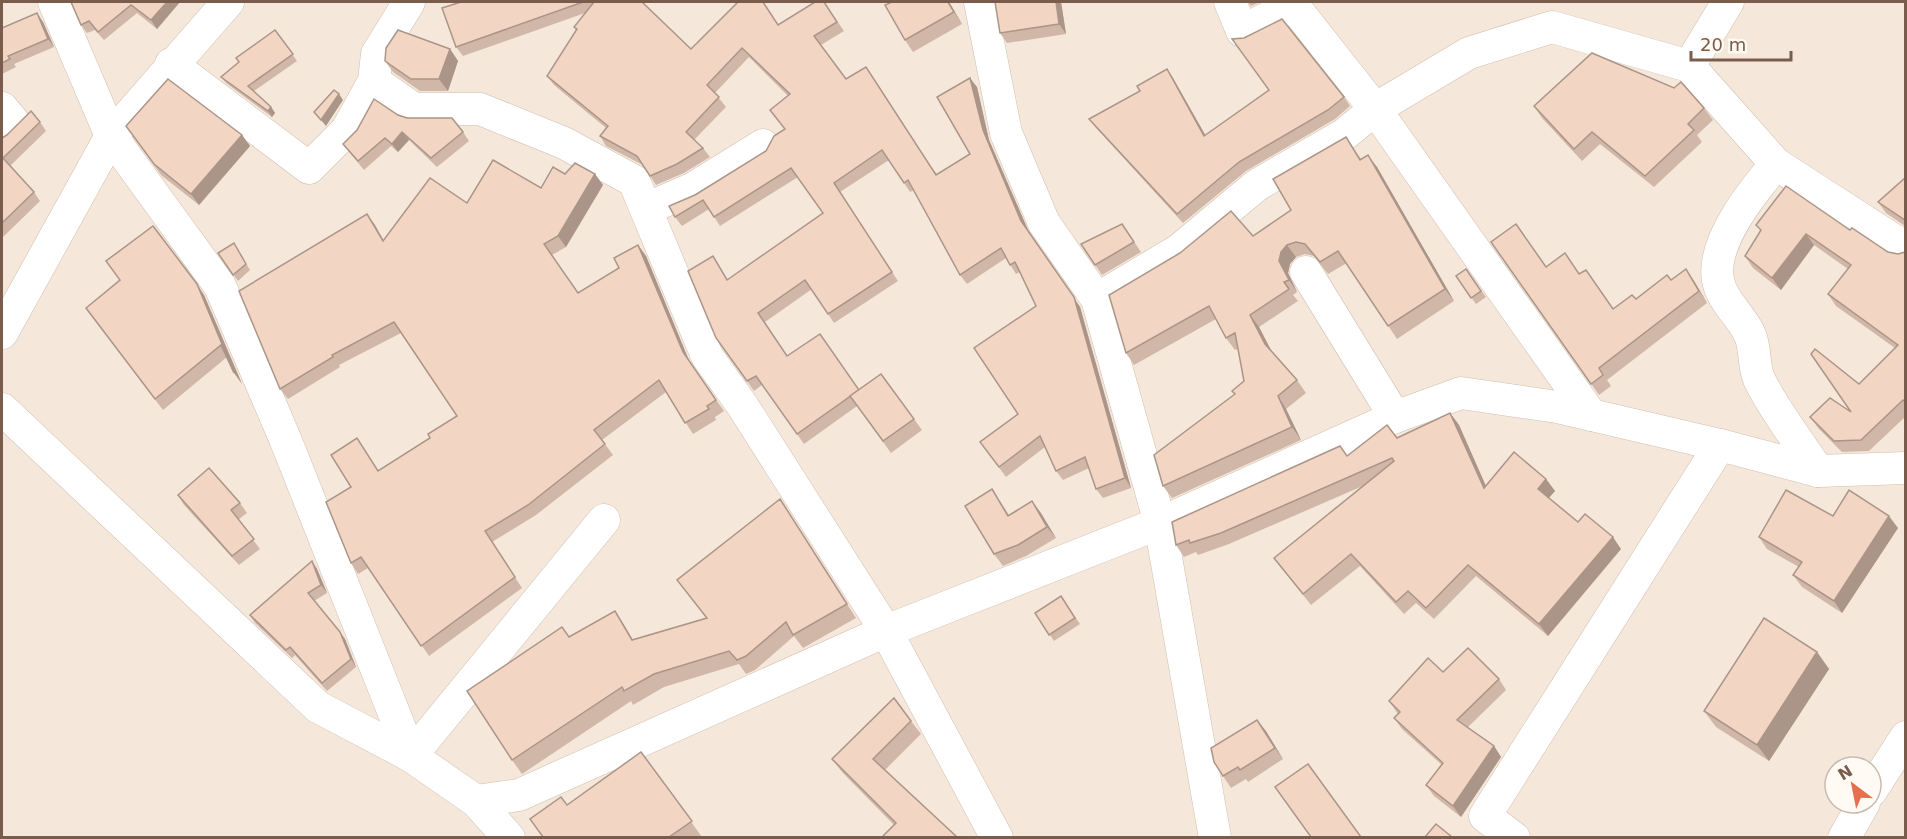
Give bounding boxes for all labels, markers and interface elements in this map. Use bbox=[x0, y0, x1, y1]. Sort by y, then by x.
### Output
scale bar bbox=[1691, 24, 1792, 62]
text: 20 m bbox=[1700, 34, 1746, 55]
north arrow bbox=[1823, 755, 1883, 815]
text: N bbox=[1835, 761, 1856, 784]

